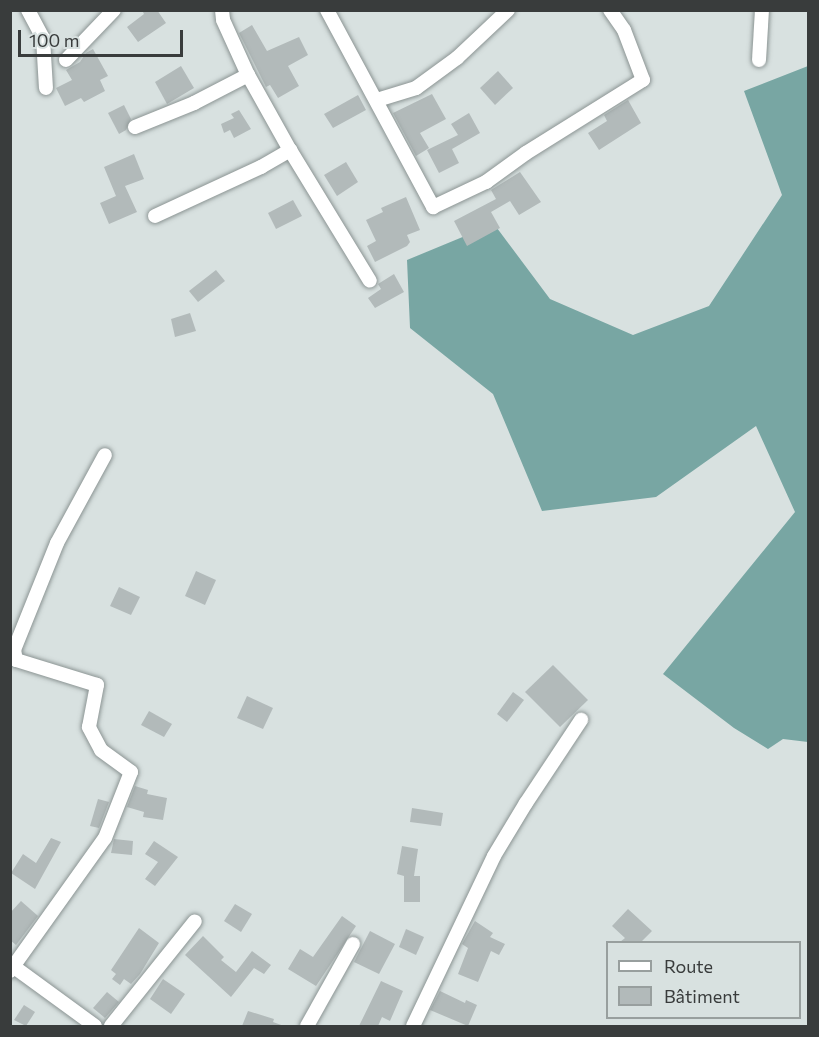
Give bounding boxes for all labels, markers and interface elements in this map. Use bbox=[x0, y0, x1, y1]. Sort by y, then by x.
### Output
scale bar bbox=[21, 18, 186, 56]
text: 100 m bbox=[29, 29, 79, 51]
legend bbox=[606, 941, 801, 1019]
text: Route bbox=[664, 955, 713, 977]
text: Bâtiment bbox=[664, 985, 740, 1007]

